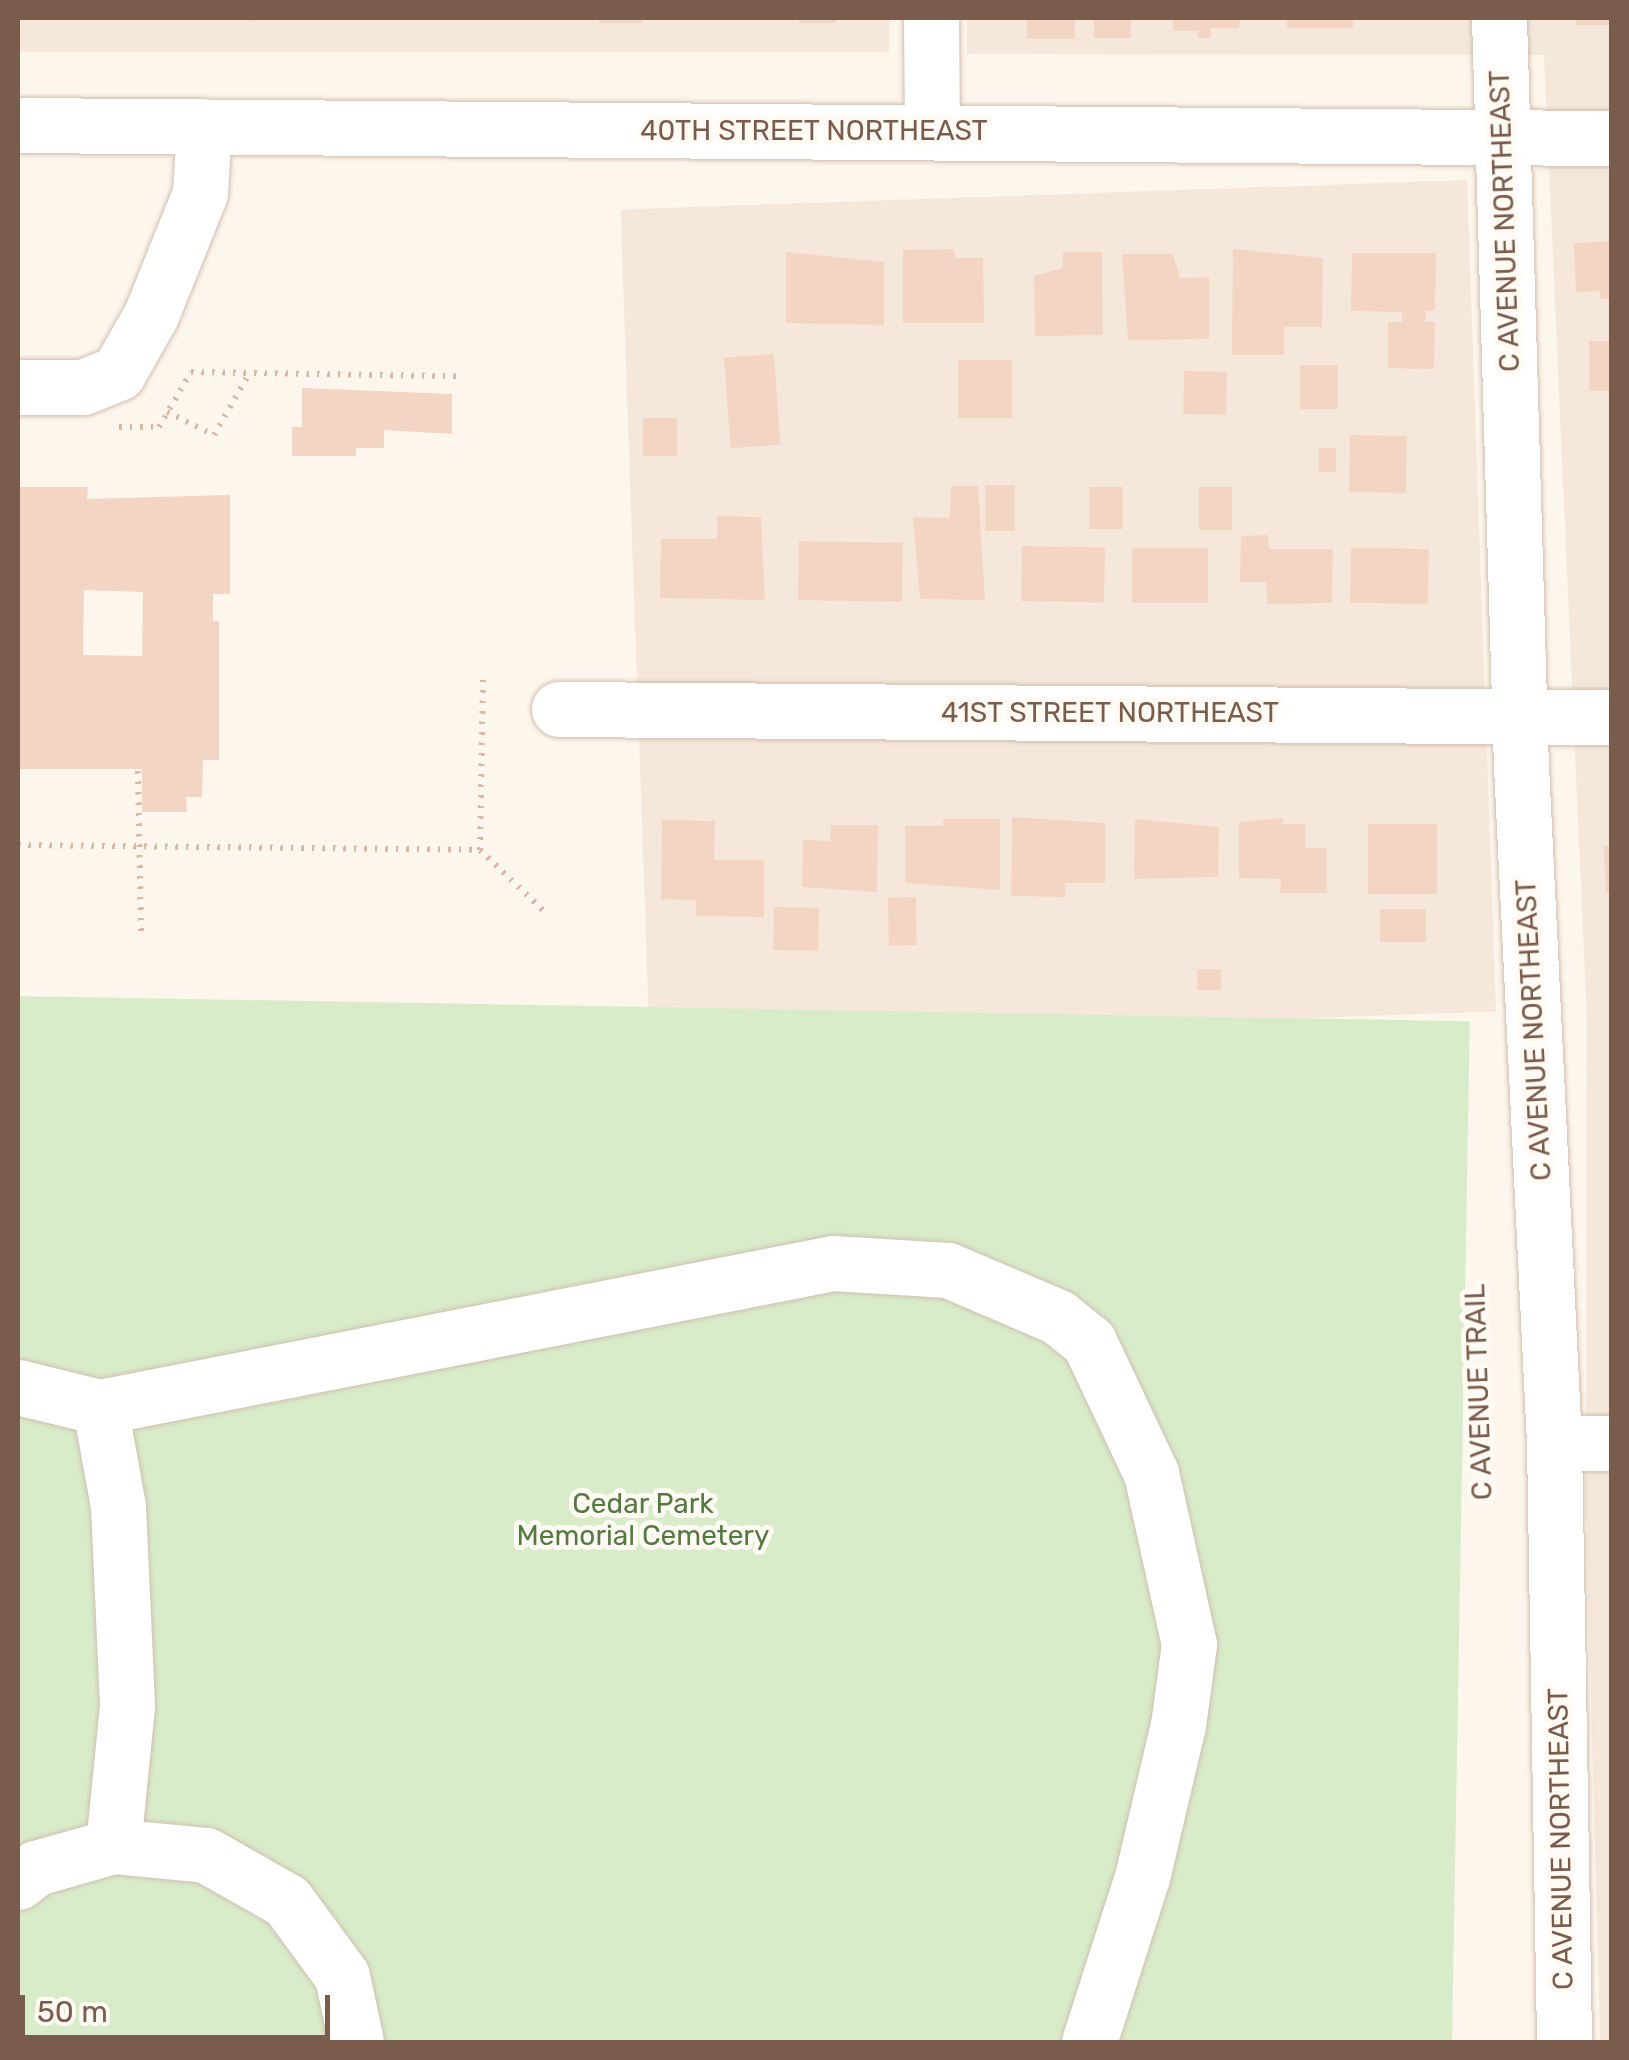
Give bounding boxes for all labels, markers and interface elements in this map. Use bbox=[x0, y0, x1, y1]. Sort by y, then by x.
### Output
street label: C AVENUE NORTHEAST bbox=[1483, 69, 1527, 373]
street label: 40TH STREET NORTHEAST bbox=[640, 114, 988, 148]
street label: 41ST STREET NORTHEAST bbox=[940, 696, 1280, 730]
street label: C AVENUE NORTHEAST bbox=[1509, 878, 1559, 1182]
street label: C AVENUE TRAIL bbox=[1458, 1283, 1500, 1501]
park label: Cedar Park Memorial Cemetery bbox=[517, 1487, 769, 1553]
street label: C AVENUE NORTHEAST bbox=[1542, 1687, 1580, 1991]
scale bar bbox=[25, 1975, 335, 2037]
text: 50 m bbox=[37, 1994, 108, 2030]

